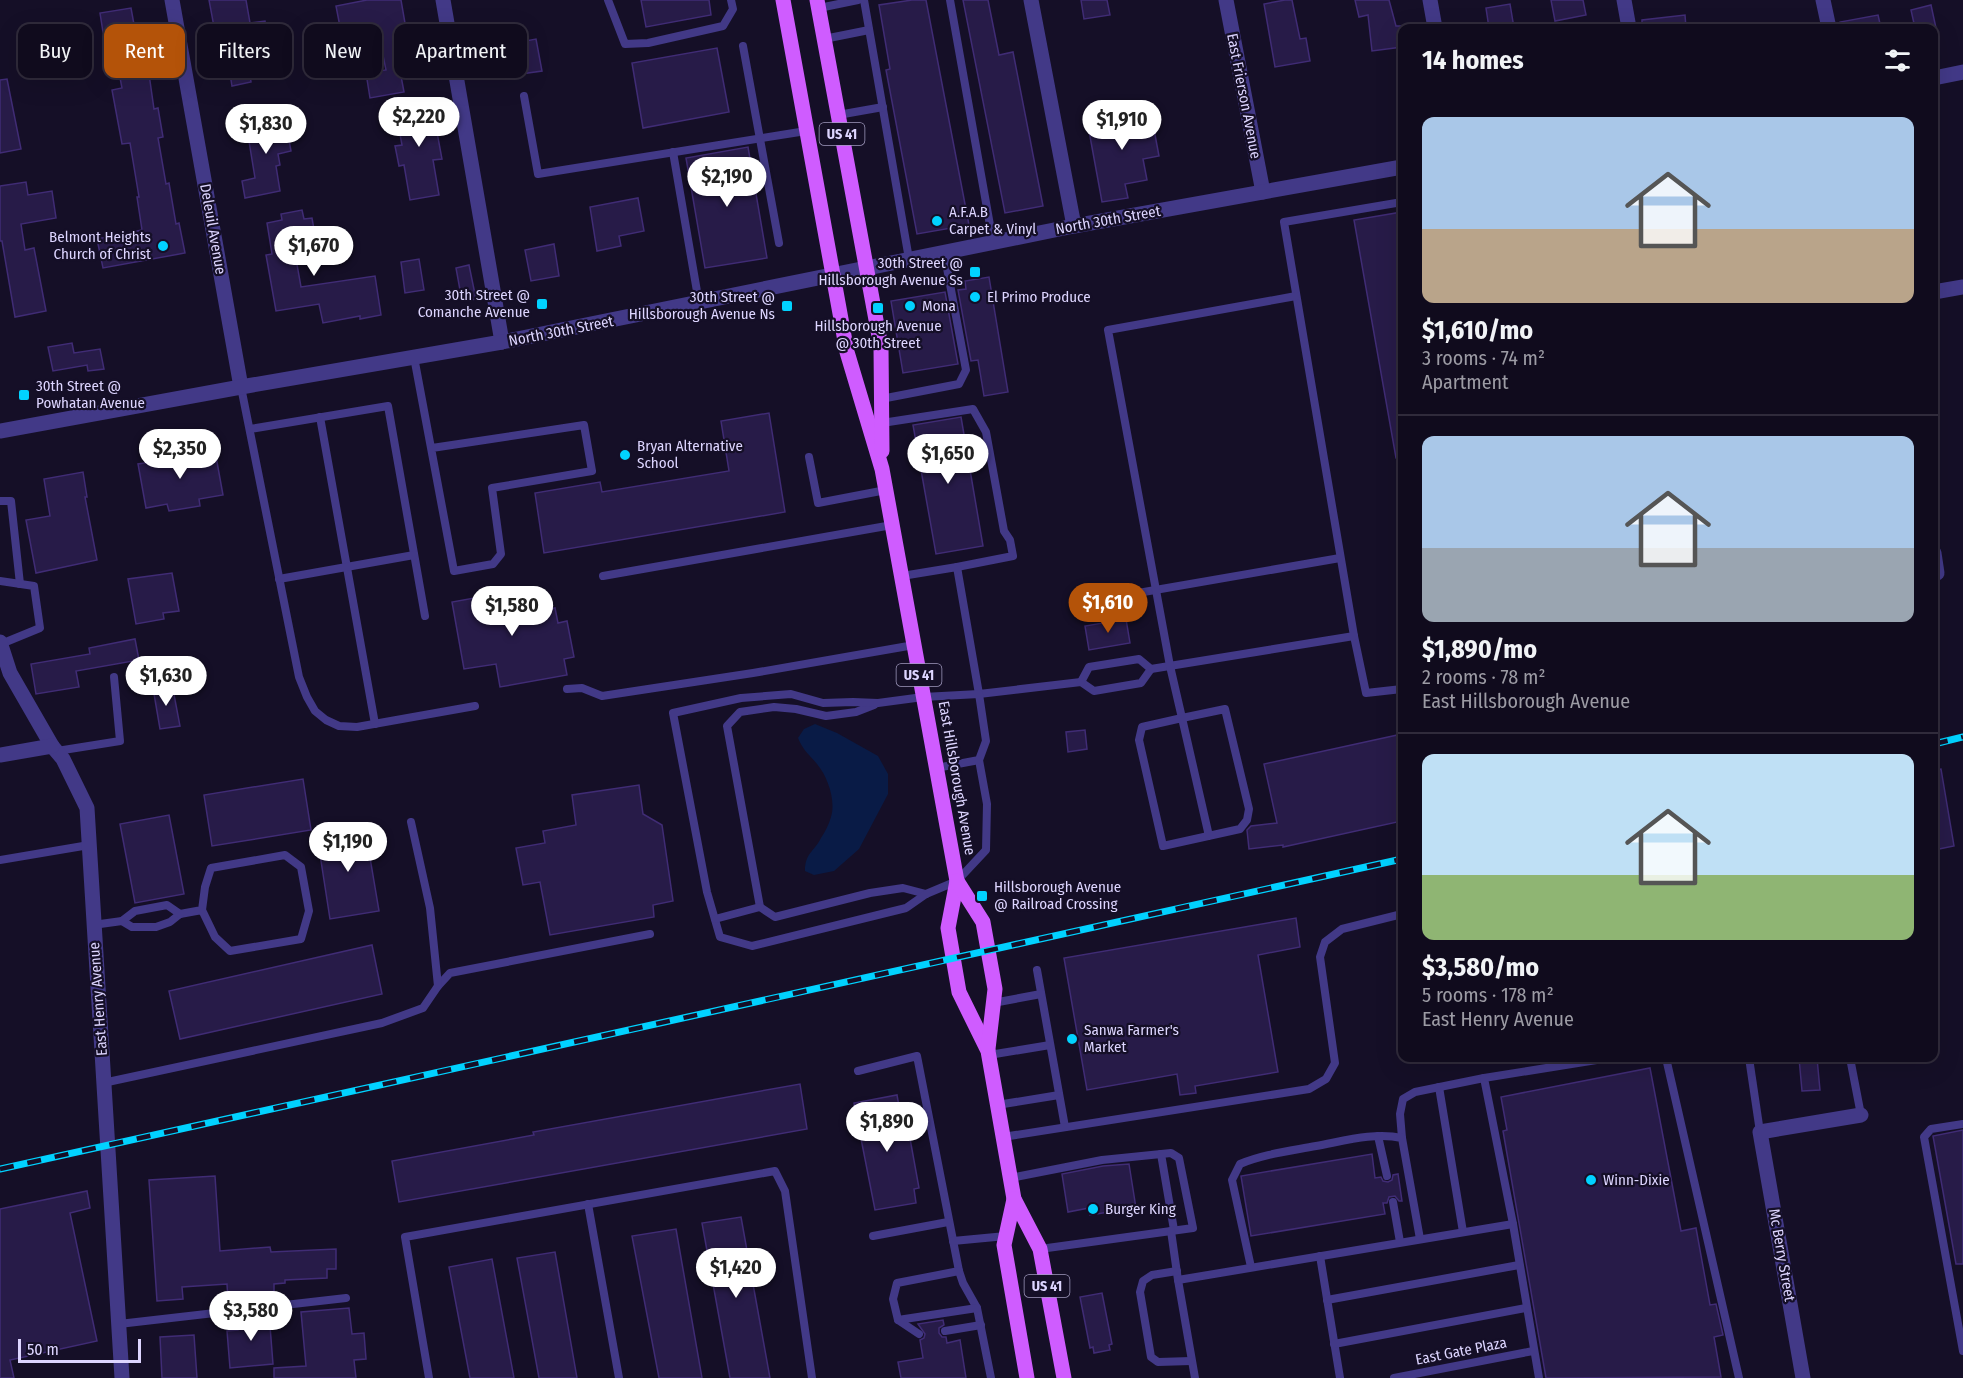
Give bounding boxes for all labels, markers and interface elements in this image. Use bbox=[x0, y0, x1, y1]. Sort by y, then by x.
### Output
chip: Buy bbox=[18, 24, 92, 78]
chip: Rent bbox=[104, 24, 185, 78]
chip: Filters bbox=[197, 24, 292, 78]
chip: New bbox=[304, 24, 382, 78]
chip: Apartment bbox=[394, 24, 527, 78]
street label: East Frierson Avenue bbox=[1223, 32, 1265, 160]
icon: filters bbox=[1881, 44, 1914, 77]
text: 14 homes bbox=[1422, 45, 1524, 76]
pin: $2,220 bbox=[370, 97, 468, 148]
pin: $1,910 bbox=[1073, 100, 1171, 151]
pin: $1,830 bbox=[217, 104, 315, 155]
text: $2,220 bbox=[393, 104, 445, 128]
text: $1,910 bbox=[1096, 107, 1148, 131]
text: $1,830 bbox=[239, 111, 293, 135]
road number: US 41 bbox=[820, 123, 864, 145]
icon: home bbox=[1614, 156, 1722, 264]
pin: $2,190 bbox=[678, 157, 776, 208]
text: $2,190 bbox=[701, 164, 753, 188]
street label: Deleuil Avenue bbox=[196, 182, 230, 276]
street label: North 30th Street bbox=[1054, 202, 1162, 238]
place label: A.F.A.B Carpet & Vinyl bbox=[949, 203, 1036, 238]
marker: A.F.A.B Carpet & Vinyl bbox=[930, 214, 944, 228]
pin: $1,670 bbox=[265, 226, 363, 277]
place label: Belmont Heights Church of Christ bbox=[49, 228, 151, 263]
text: $1,670 bbox=[288, 233, 340, 257]
marker: Belmont Heights Church of Christ bbox=[156, 239, 170, 253]
place label: 30th Street @ Hillsborough Avenue Ss bbox=[818, 254, 963, 289]
marker: 30th Street @ Hillsborough Avenue Ss bbox=[968, 265, 982, 279]
place label: 30th Street @ Comanche Avenue bbox=[418, 286, 530, 321]
place label: 30th Street @ Hillsborough Avenue Ns bbox=[629, 288, 775, 323]
place label: El Primo Produce bbox=[987, 288, 1091, 306]
marker: El Primo Produce bbox=[968, 290, 982, 304]
marker: 30th Street @ Comanche Avenue bbox=[535, 297, 549, 311]
place label: Mona bbox=[922, 297, 956, 315]
marker: 30th Street @ Hillsborough Avenue Ns bbox=[780, 299, 794, 313]
marker: Mona bbox=[903, 299, 917, 313]
marker: Hillsborough Avenue @ 30th Street bbox=[871, 301, 885, 315]
street label: North 30th Street bbox=[507, 312, 615, 350]
text: $1,610/mo bbox=[1422, 315, 1533, 346]
place label: Hillsborough Avenue @ 30th Street bbox=[814, 317, 942, 352]
text: 3 rooms · 74 m² bbox=[1422, 346, 1545, 370]
text: Apartment bbox=[1422, 370, 1509, 394]
place label: 30th Street @ Powhatan Avenue bbox=[36, 377, 145, 412]
marker: 30th Street @ Powhatan Avenue bbox=[17, 388, 31, 402]
pin: $2,350 bbox=[131, 429, 229, 480]
pin: $1,650 bbox=[899, 434, 997, 485]
text: $2,350 bbox=[153, 436, 207, 460]
place label: Bryan Alternative School bbox=[637, 437, 743, 472]
text: $1,650 bbox=[921, 441, 975, 465]
marker: Bryan Alternative School bbox=[618, 448, 632, 462]
icon: home bbox=[1614, 475, 1722, 583]
pin: $1,610 bbox=[1059, 583, 1157, 634]
pin: $1,580 bbox=[463, 586, 561, 637]
text: $1,610 bbox=[1083, 590, 1133, 614]
text: $1,580 bbox=[485, 593, 539, 617]
text: $1,890/mo bbox=[1422, 634, 1537, 665]
pin: $1,630 bbox=[117, 656, 215, 707]
text: $1,630 bbox=[140, 663, 192, 687]
road number: US 41 bbox=[896, 664, 942, 686]
text: 2 rooms · 78 m² bbox=[1422, 665, 1545, 689]
text: East Hillsborough Avenue bbox=[1422, 689, 1630, 713]
street label: East Hillsborough Avenue bbox=[935, 700, 979, 856]
icon: home bbox=[1614, 793, 1722, 901]
pin: $1,190 bbox=[299, 822, 397, 873]
text: $1,190 bbox=[323, 829, 373, 853]
place label: Hillsborough Avenue @ Railroad Crossing bbox=[994, 878, 1121, 913]
marker: Hillsborough Avenue @ Railroad Crossing bbox=[975, 889, 989, 903]
street label: East Henry Avenue bbox=[85, 942, 111, 1056]
text: $3,580/mo bbox=[1422, 952, 1539, 983]
text: 5 rooms · 178 m² bbox=[1422, 983, 1554, 1007]
text: East Henry Avenue bbox=[1422, 1007, 1574, 1031]
place label: Sanwa Farmer's Market bbox=[1084, 1021, 1179, 1056]
marker: Sanwa Farmer's Market bbox=[1065, 1032, 1079, 1046]
pin: $1,890 bbox=[838, 1102, 936, 1153]
text: $1,890 bbox=[860, 1109, 914, 1133]
place label: Winn-Dixie bbox=[1603, 1171, 1670, 1189]
marker: Winn-Dixie bbox=[1584, 1173, 1598, 1187]
place label: Burger King bbox=[1105, 1200, 1176, 1218]
marker: Burger King bbox=[1086, 1202, 1100, 1216]
street label: Mc Berry Street bbox=[1765, 1207, 1799, 1303]
pin: $1,420 bbox=[687, 1248, 785, 1299]
text: $1,420 bbox=[710, 1255, 762, 1279]
road number: US 41 bbox=[1024, 1275, 1070, 1297]
pin: $3,580 bbox=[202, 1291, 300, 1342]
text: $3,580 bbox=[223, 1298, 279, 1322]
street label: East Gate Plaza bbox=[1414, 1333, 1508, 1369]
scale bar bbox=[18, 1336, 141, 1364]
text: 50 m bbox=[27, 1340, 59, 1359]

